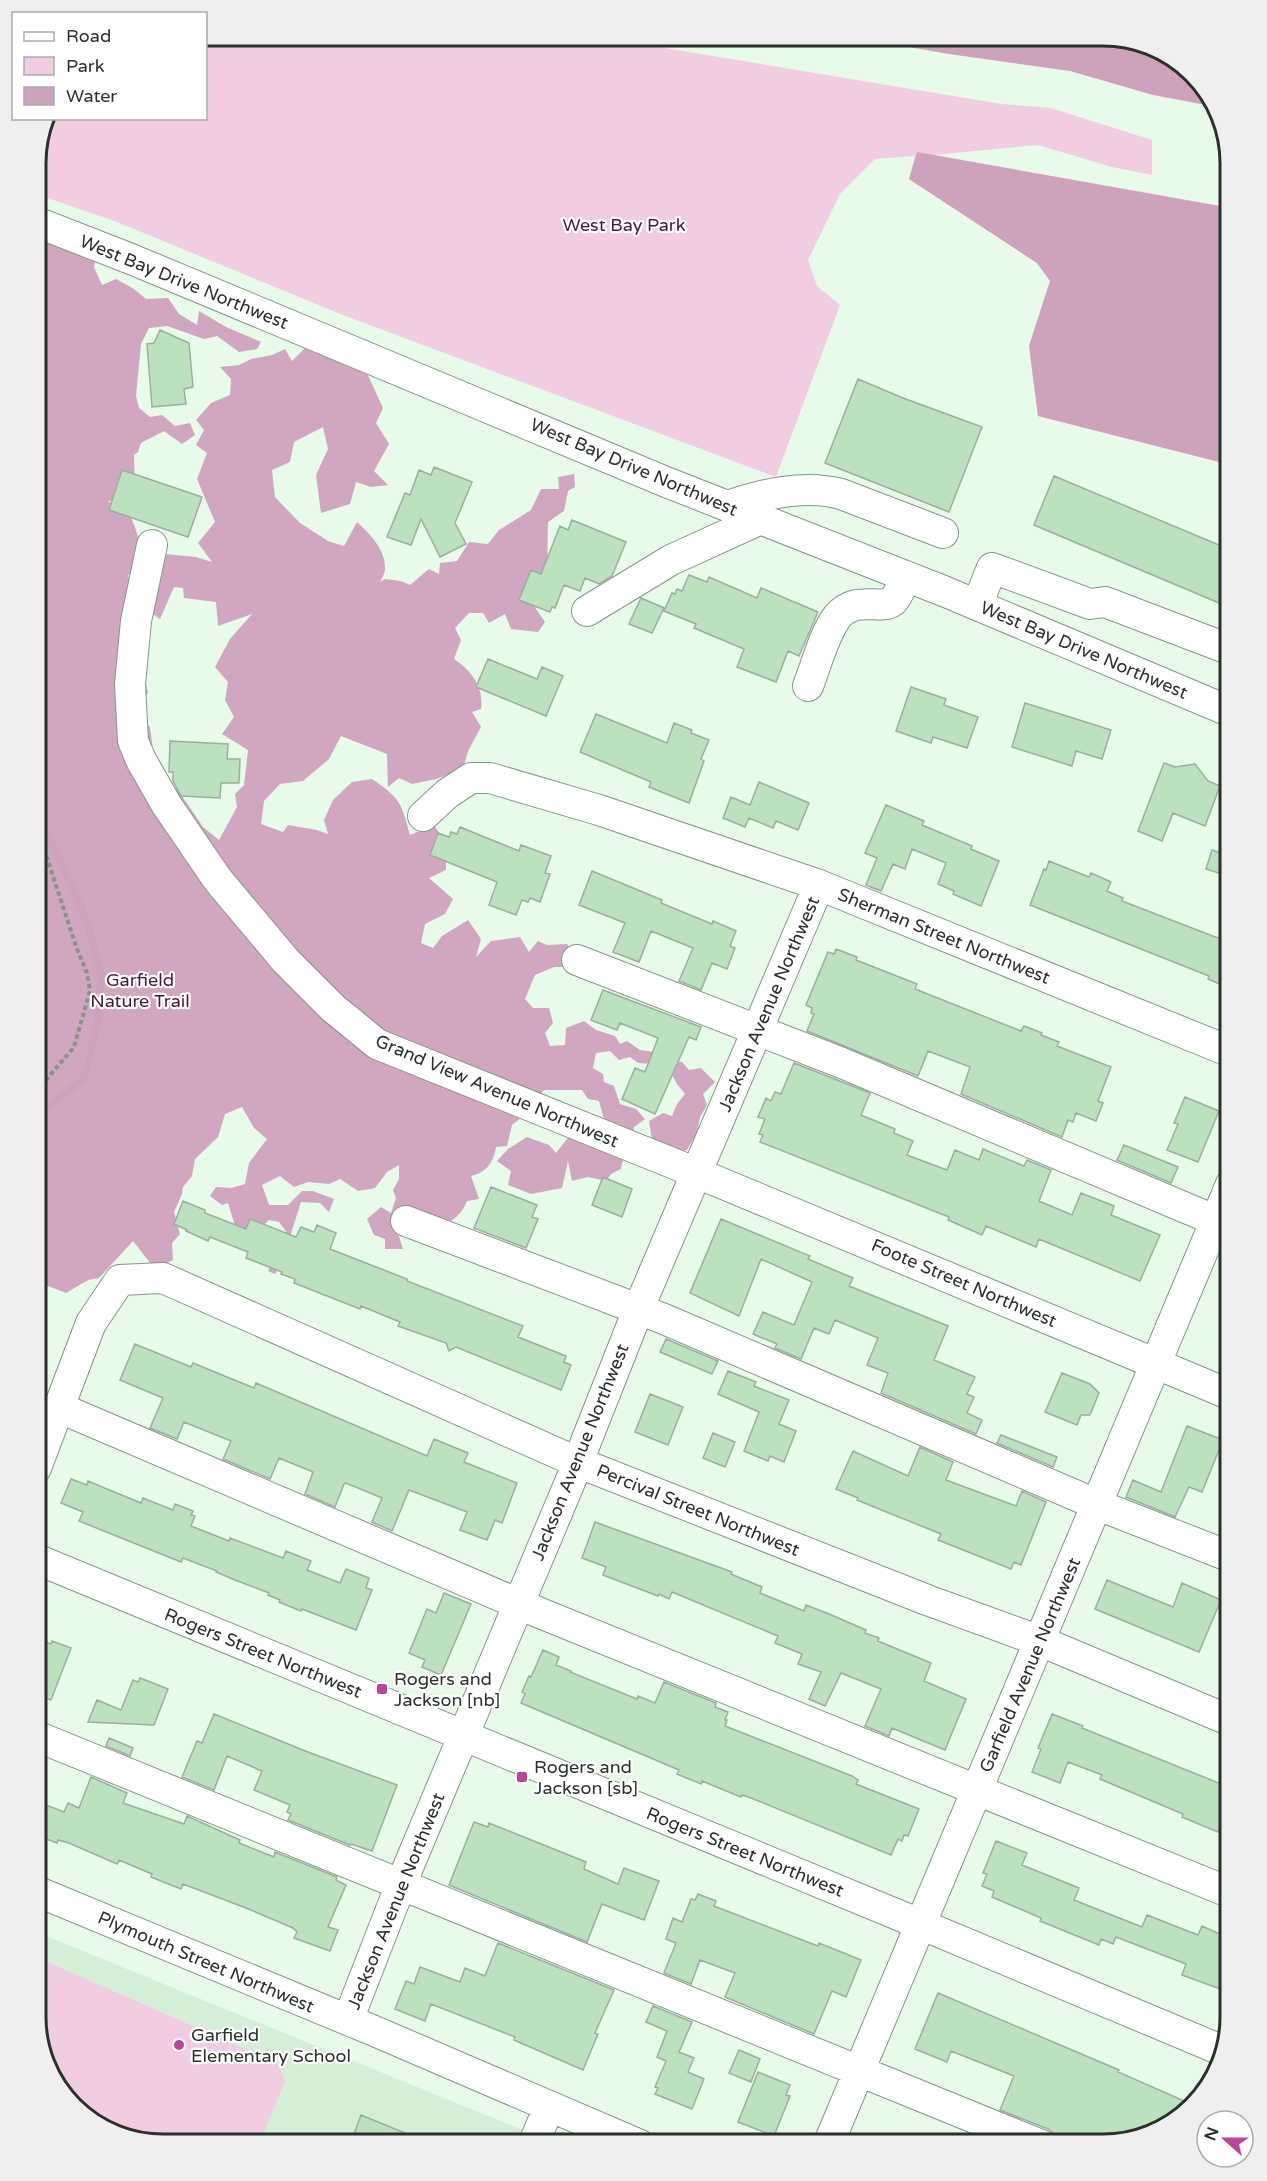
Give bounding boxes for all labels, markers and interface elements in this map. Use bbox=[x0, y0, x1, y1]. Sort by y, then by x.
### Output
legend bbox=[12, 12, 207, 120]
text: Road bbox=[66, 25, 111, 47]
text: Park bbox=[66, 55, 105, 77]
text: Water bbox=[66, 85, 117, 107]
park label: West Bay Park bbox=[563, 214, 686, 236]
street label: West Bay Drive Northwest bbox=[77, 230, 292, 334]
street label: West Bay Drive Northwest bbox=[527, 413, 741, 521]
street label: West Bay Drive Northwest bbox=[977, 596, 1191, 704]
street label: Sherman Street Northwest bbox=[835, 883, 1053, 989]
street label: Jackson Avenue Northwest bbox=[714, 893, 824, 1115]
park label: Garfield Nature Trail bbox=[90, 969, 190, 1012]
street label: Grand View Avenue Northwest bbox=[372, 1030, 622, 1152]
street label: Foote Street Northwest bbox=[868, 1234, 1060, 1332]
street label: Jackson Avenue Northwest bbox=[526, 1340, 634, 1564]
street label: Percival Street Northwest bbox=[593, 1459, 803, 1561]
street label: Garfield Avenue Northwest bbox=[975, 1554, 1085, 1776]
street label: Rogers Street Northwest bbox=[161, 1603, 365, 1703]
place label: Rogers and Jackson [nb] bbox=[394, 1668, 500, 1711]
marker: Rogers and Jackson [nb] bbox=[375, 1682, 389, 1696]
place label: Rogers and Jackson [sb] bbox=[534, 1756, 638, 1799]
marker: Rogers and Jackson [sb] bbox=[515, 1770, 529, 1784]
street label: Jackson Avenue Northwest bbox=[342, 1789, 450, 2013]
street label: Rogers Street Northwest bbox=[643, 1802, 847, 1902]
street label: Plymouth Street Northwest bbox=[95, 1906, 318, 2018]
place label: Garfield Elementary School bbox=[191, 2024, 351, 2067]
marker: Garfield Elementary School bbox=[172, 2038, 186, 2052]
north arrow bbox=[1195, 2109, 1255, 2169]
text: N bbox=[1200, 2124, 1224, 2144]

